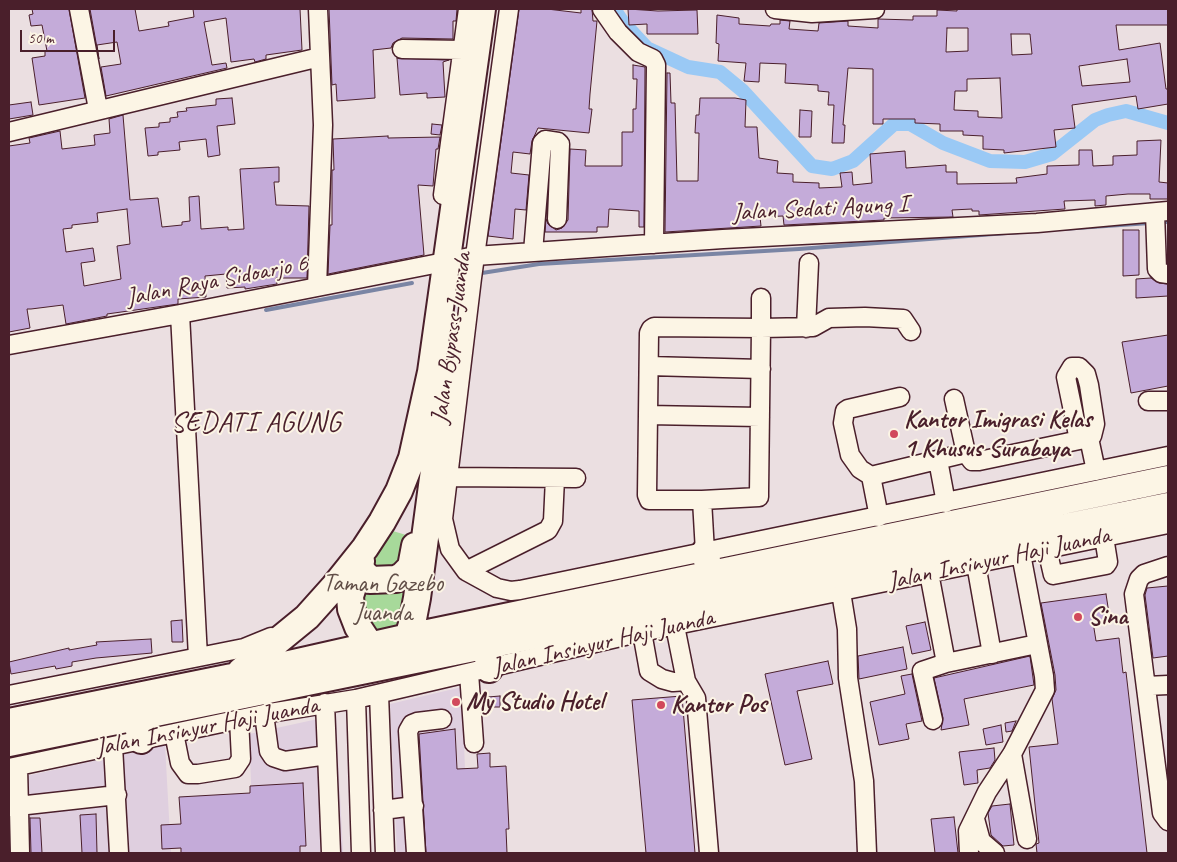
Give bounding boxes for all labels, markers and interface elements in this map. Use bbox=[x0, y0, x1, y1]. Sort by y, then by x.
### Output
scale bar bbox=[22, 20, 118, 52]
text: 50 m bbox=[28, 29, 54, 48]
street label: Jalan Sedati Agung I bbox=[732, 189, 908, 229]
street label: Jalan Raya Sidoarjo 6 bbox=[124, 249, 310, 313]
street label: Jalan Bypass Juanda bbox=[425, 250, 479, 426]
place label: Kantor Imigrasi Kelas 1 Khusus Surabaya bbox=[904, 405, 1092, 464]
district label: SEDATI AGUNG bbox=[169, 407, 343, 441]
marker: Kantor Imigrasi Kelas 1 Khusus Surabaya bbox=[888, 428, 900, 440]
street label: Jalan Insinyur Haji Juanda bbox=[885, 521, 1113, 597]
park label: Taman Gazebo Juanda bbox=[323, 569, 443, 628]
place label: Sina bbox=[1088, 602, 1127, 632]
street label: Jalan Insinyur Haji Juanda bbox=[489, 603, 717, 683]
marker: Sina bbox=[1072, 611, 1084, 623]
place label: My Studio Hotel bbox=[466, 687, 603, 717]
place label: Kantor Pos bbox=[671, 690, 766, 720]
street label: Jalan Insinyur Haji Juanda bbox=[93, 691, 321, 763]
marker: My Studio Hotel bbox=[450, 696, 462, 708]
marker: Kantor Pos bbox=[655, 699, 667, 711]

